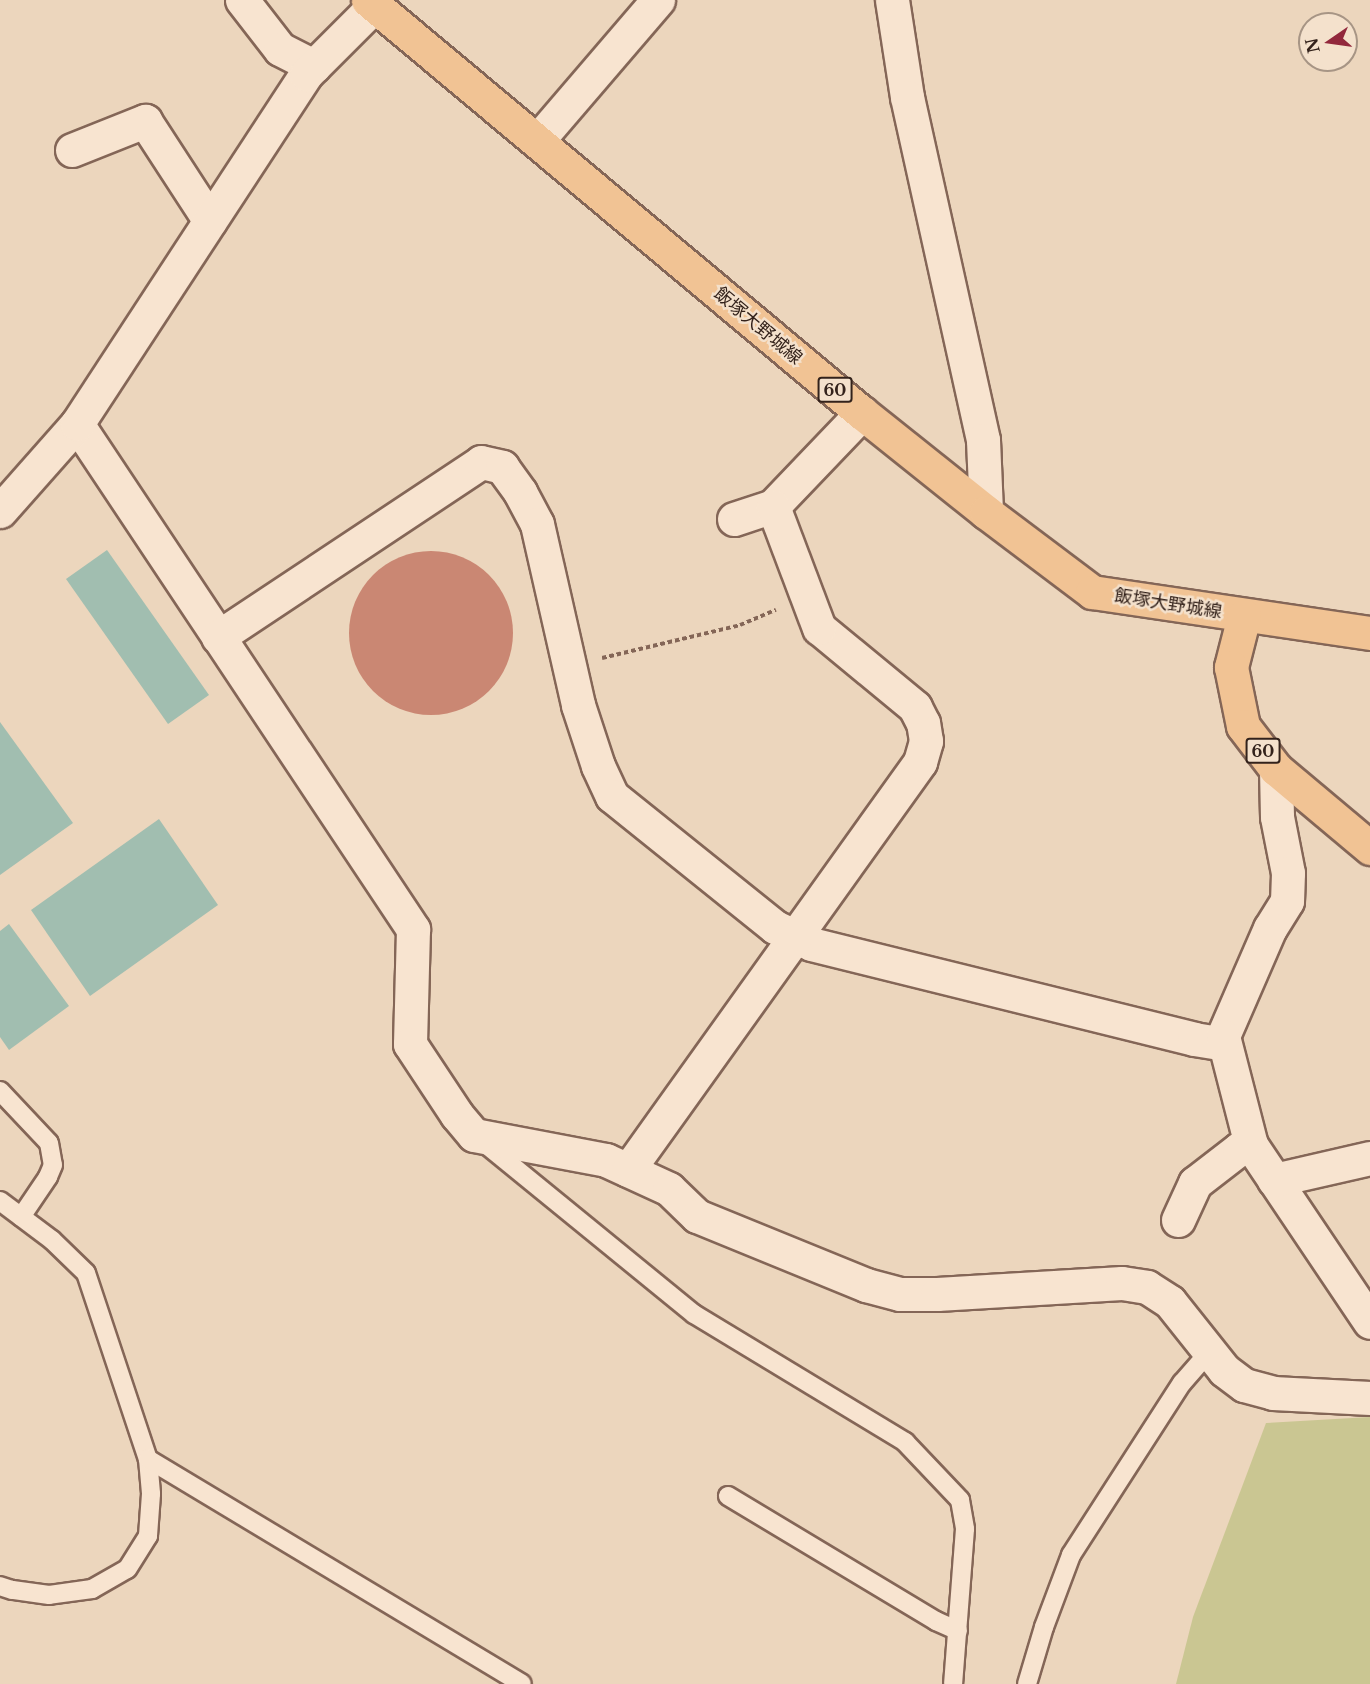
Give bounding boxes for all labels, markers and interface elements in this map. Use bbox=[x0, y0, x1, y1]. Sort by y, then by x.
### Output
north arrow bbox=[1298, 12, 1358, 72]
text: N bbox=[1301, 36, 1324, 55]
street label: 飯塚大野城線 bbox=[710, 283, 806, 369]
road number: 60 bbox=[817, 377, 853, 403]
street label: 飯塚大野城線 bbox=[1113, 585, 1223, 623]
road number: 60 bbox=[1245, 738, 1281, 764]

